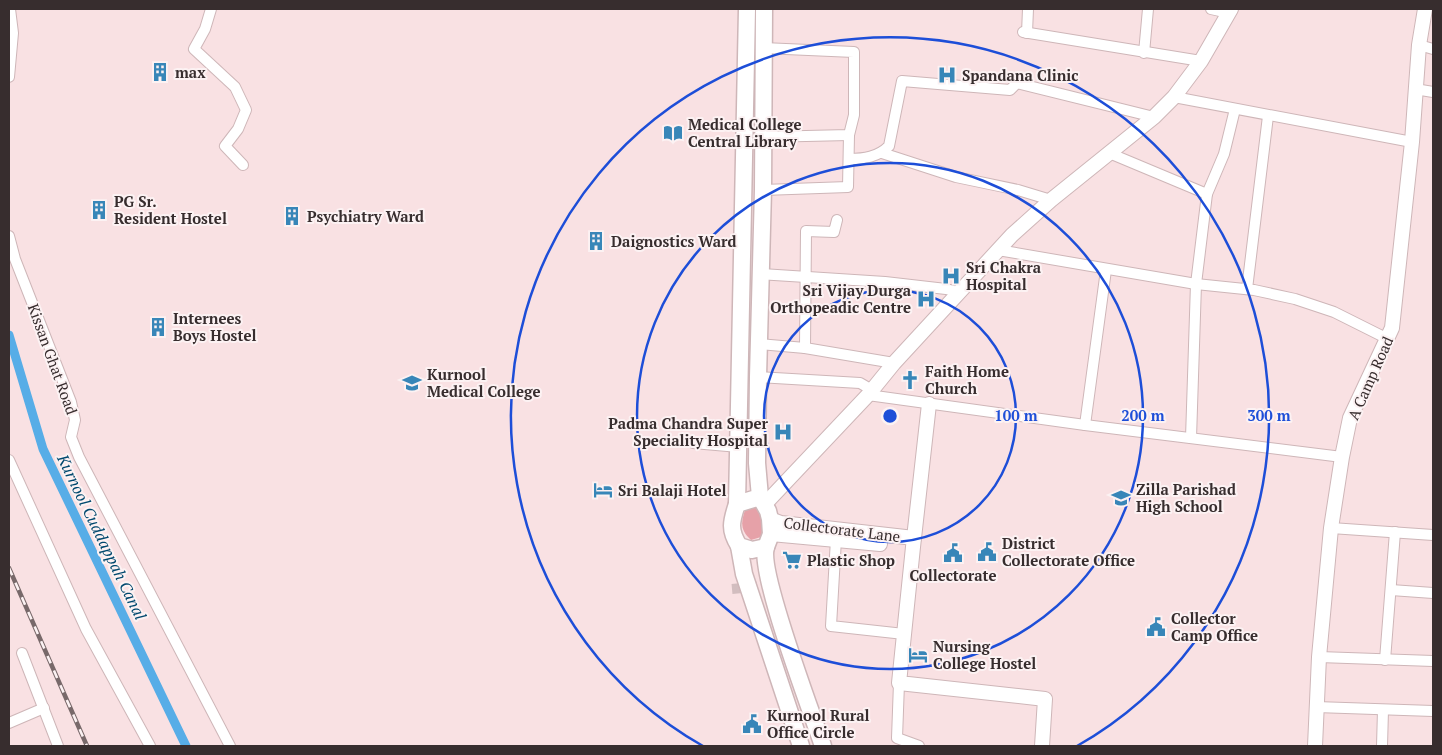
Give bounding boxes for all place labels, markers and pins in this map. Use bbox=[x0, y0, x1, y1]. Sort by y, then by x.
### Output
building icon: max bbox=[149, 61, 171, 83]
place label: max bbox=[175, 62, 206, 82]
hospital icon: Spandana Clinic bbox=[936, 64, 958, 86]
place label: Spandana Clinic bbox=[962, 65, 1079, 85]
place label: Medical College Central Library bbox=[688, 114, 802, 151]
library icon: Medical College Central Library bbox=[662, 122, 684, 144]
place label: PG Sr. Resident Hostel bbox=[114, 191, 227, 228]
building icon: PG Sr. Resident Hostel bbox=[88, 199, 110, 221]
building icon: Psychiatry Ward bbox=[281, 205, 303, 227]
place label: Psychiatry Ward bbox=[307, 206, 424, 226]
building icon: Daignostics Ward bbox=[585, 230, 607, 252]
place label: Daignostics Ward bbox=[611, 231, 737, 251]
place label: Sri Chakra Hospital bbox=[966, 257, 1042, 294]
hospital icon: Sri Chakra Hospital bbox=[940, 265, 962, 287]
place label: Sri Vijay Durga Orthopeadic Centre bbox=[770, 280, 912, 317]
hospital icon: Sri Vijay Durga Orthopeadic Centre bbox=[915, 288, 937, 310]
place label: Internees Boys Hostel bbox=[173, 308, 256, 345]
building icon: Internees Boys Hostel bbox=[147, 316, 169, 338]
place label: Faith Home Church bbox=[925, 361, 1009, 398]
place label: Kurnool Medical College bbox=[427, 364, 541, 401]
church icon: Faith Home Church bbox=[899, 369, 921, 391]
school or university icon: Kurnool Medical College bbox=[401, 372, 423, 394]
centre of rings bbox=[881, 407, 899, 425]
place label: Padma Chandra Super Speciality Hospital bbox=[608, 413, 769, 450]
hospital icon: Padma Chandra Super Speciality Hospital bbox=[772, 421, 794, 443]
hotel icon: Sri Balaji Hotel bbox=[592, 479, 614, 501]
place label: Zilla Parishad High School bbox=[1136, 479, 1236, 516]
place label: Sri Balaji Hotel bbox=[618, 480, 727, 500]
school or university icon: Zilla Parishad High School bbox=[1110, 487, 1132, 509]
place label: District Collectorate Office bbox=[1002, 533, 1135, 570]
public building icon: District Collectorate Office bbox=[976, 541, 998, 563]
public building icon: Collectorate bbox=[942, 542, 964, 564]
supermarket icon: Plastic Shop bbox=[781, 549, 803, 571]
place label: Plastic Shop bbox=[807, 550, 895, 570]
place label: Collectorate bbox=[909, 565, 997, 585]
place label: Collector Camp Office bbox=[1171, 608, 1258, 645]
public building icon: Collector Camp Office bbox=[1145, 616, 1167, 638]
place label: Nursing College Hostel bbox=[933, 636, 1036, 673]
hotel icon: Nursing College Hostel bbox=[907, 644, 929, 666]
place label: Kurnool Rural Office Circle bbox=[767, 705, 870, 742]
public building icon: Kurnool Rural Office Circle bbox=[741, 713, 763, 735]

